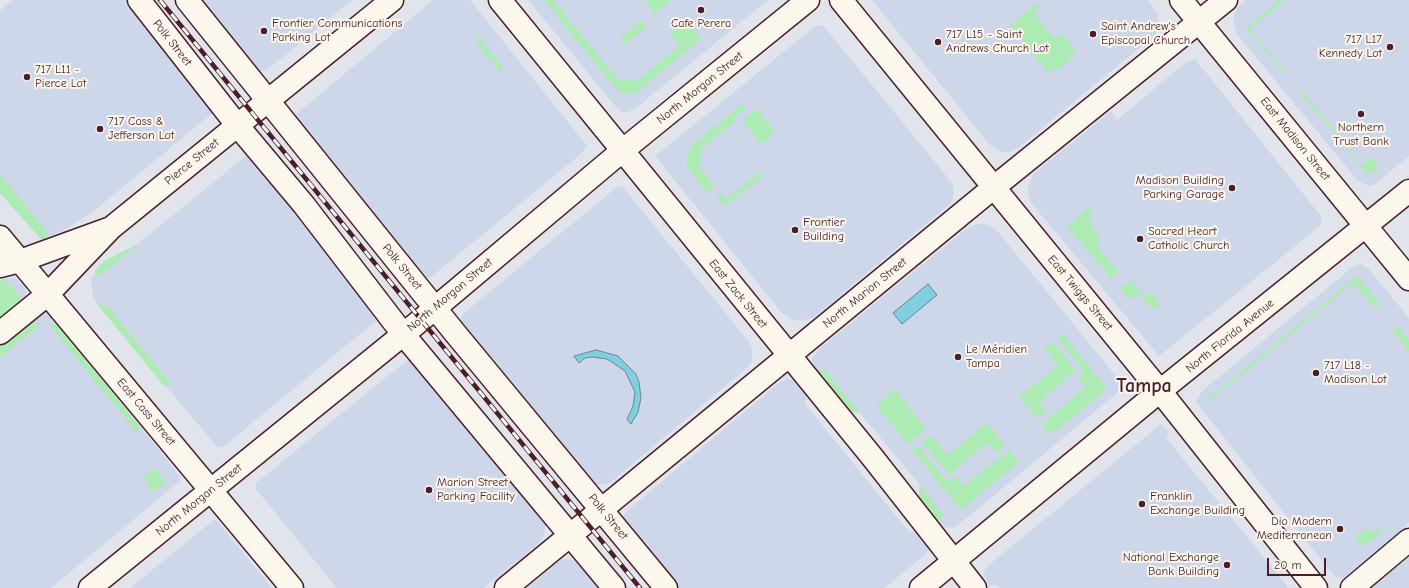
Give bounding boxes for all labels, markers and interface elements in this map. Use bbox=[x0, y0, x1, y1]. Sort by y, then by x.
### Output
marker: Cafe Perera bbox=[696, 5, 706, 15]
street label: Polk Street bbox=[149, 17, 195, 69]
place label: Frontier Communications Parking Lot bbox=[272, 17, 403, 45]
place label: Cafe Perera bbox=[671, 17, 731, 31]
place label: Saint Andrew's Episcopal Church bbox=[1101, 20, 1190, 48]
marker: Frontier Communications Parking Lot bbox=[259, 26, 269, 36]
place label: 717 L15 - Saint Andrews Church Lot bbox=[946, 28, 1049, 56]
marker: Saint Andrew's Episcopal Church bbox=[1088, 29, 1098, 39]
place label: 717 L17 Kennedy Lot bbox=[1319, 33, 1382, 61]
marker: 717 L15 - Saint Andrews Church Lot bbox=[933, 37, 943, 47]
marker: 717 L17 Kennedy Lot bbox=[1385, 42, 1395, 52]
street label: North Morgan Street bbox=[654, 49, 746, 127]
place label: 717 L11 - Pierce Lot bbox=[35, 63, 86, 91]
marker: 717 L11 - Pierce Lot bbox=[22, 72, 32, 82]
street label: East Madison Street bbox=[1257, 94, 1333, 184]
marker: Northern Trust Bank bbox=[1356, 109, 1366, 119]
place label: 717 Cass & Jefferson Lot bbox=[108, 115, 174, 143]
place label: Northern Trust Bank bbox=[1333, 121, 1389, 149]
marker: 717 Cass & Jefferson Lot bbox=[95, 124, 105, 134]
street label: Pierce Street bbox=[162, 136, 222, 188]
place label: Madison Building Parking Garage bbox=[1136, 174, 1224, 202]
marker: Madison Building Parking Garage bbox=[1227, 183, 1237, 193]
place label: Frontier Building bbox=[803, 216, 844, 244]
marker: Frontier Building bbox=[790, 225, 800, 235]
place label: Sacred Heart Catholic Church bbox=[1148, 225, 1229, 253]
marker: Sacred Heart Catholic Church bbox=[1135, 234, 1145, 244]
street label: Polk Street bbox=[379, 241, 425, 293]
street label: East Twiggs Street bbox=[1044, 252, 1116, 334]
street label: North Morgan Street bbox=[404, 255, 496, 335]
street label: North Marion Street bbox=[820, 255, 910, 331]
street label: East Zack Street bbox=[706, 257, 770, 331]
street label: North Florida Avenue bbox=[1183, 296, 1277, 376]
place label: Le Méridien Tampa bbox=[966, 343, 1027, 371]
marker: Le Méridien Tampa bbox=[953, 352, 963, 362]
place label: 717 L18 - Madison Lot bbox=[1324, 359, 1387, 387]
marker: 717 L18 - Madison Lot bbox=[1311, 368, 1321, 378]
district label: Tampa bbox=[1116, 374, 1172, 398]
street label: East Cass Street bbox=[114, 375, 178, 449]
street label: North Morgan Street bbox=[153, 461, 245, 539]
place label: Marion Street Parking Facility bbox=[437, 476, 515, 504]
marker: Marion Street Parking Facility bbox=[424, 485, 434, 495]
place label: Franklin Exchange Building bbox=[1150, 490, 1245, 518]
street label: Polk Street bbox=[585, 491, 631, 543]
marker: Franklin Exchange Building bbox=[1137, 499, 1147, 509]
place label: Dio Modern Mediterranean bbox=[1257, 515, 1332, 543]
marker: Dio Modern Mediterranean bbox=[1335, 524, 1345, 534]
scale bar bbox=[1269, 550, 1328, 576]
place label: National Exchange Bank Building bbox=[1123, 551, 1219, 579]
text: 20 m bbox=[1274, 558, 1302, 572]
marker: National Exchange Bank Building bbox=[1222, 560, 1232, 570]

